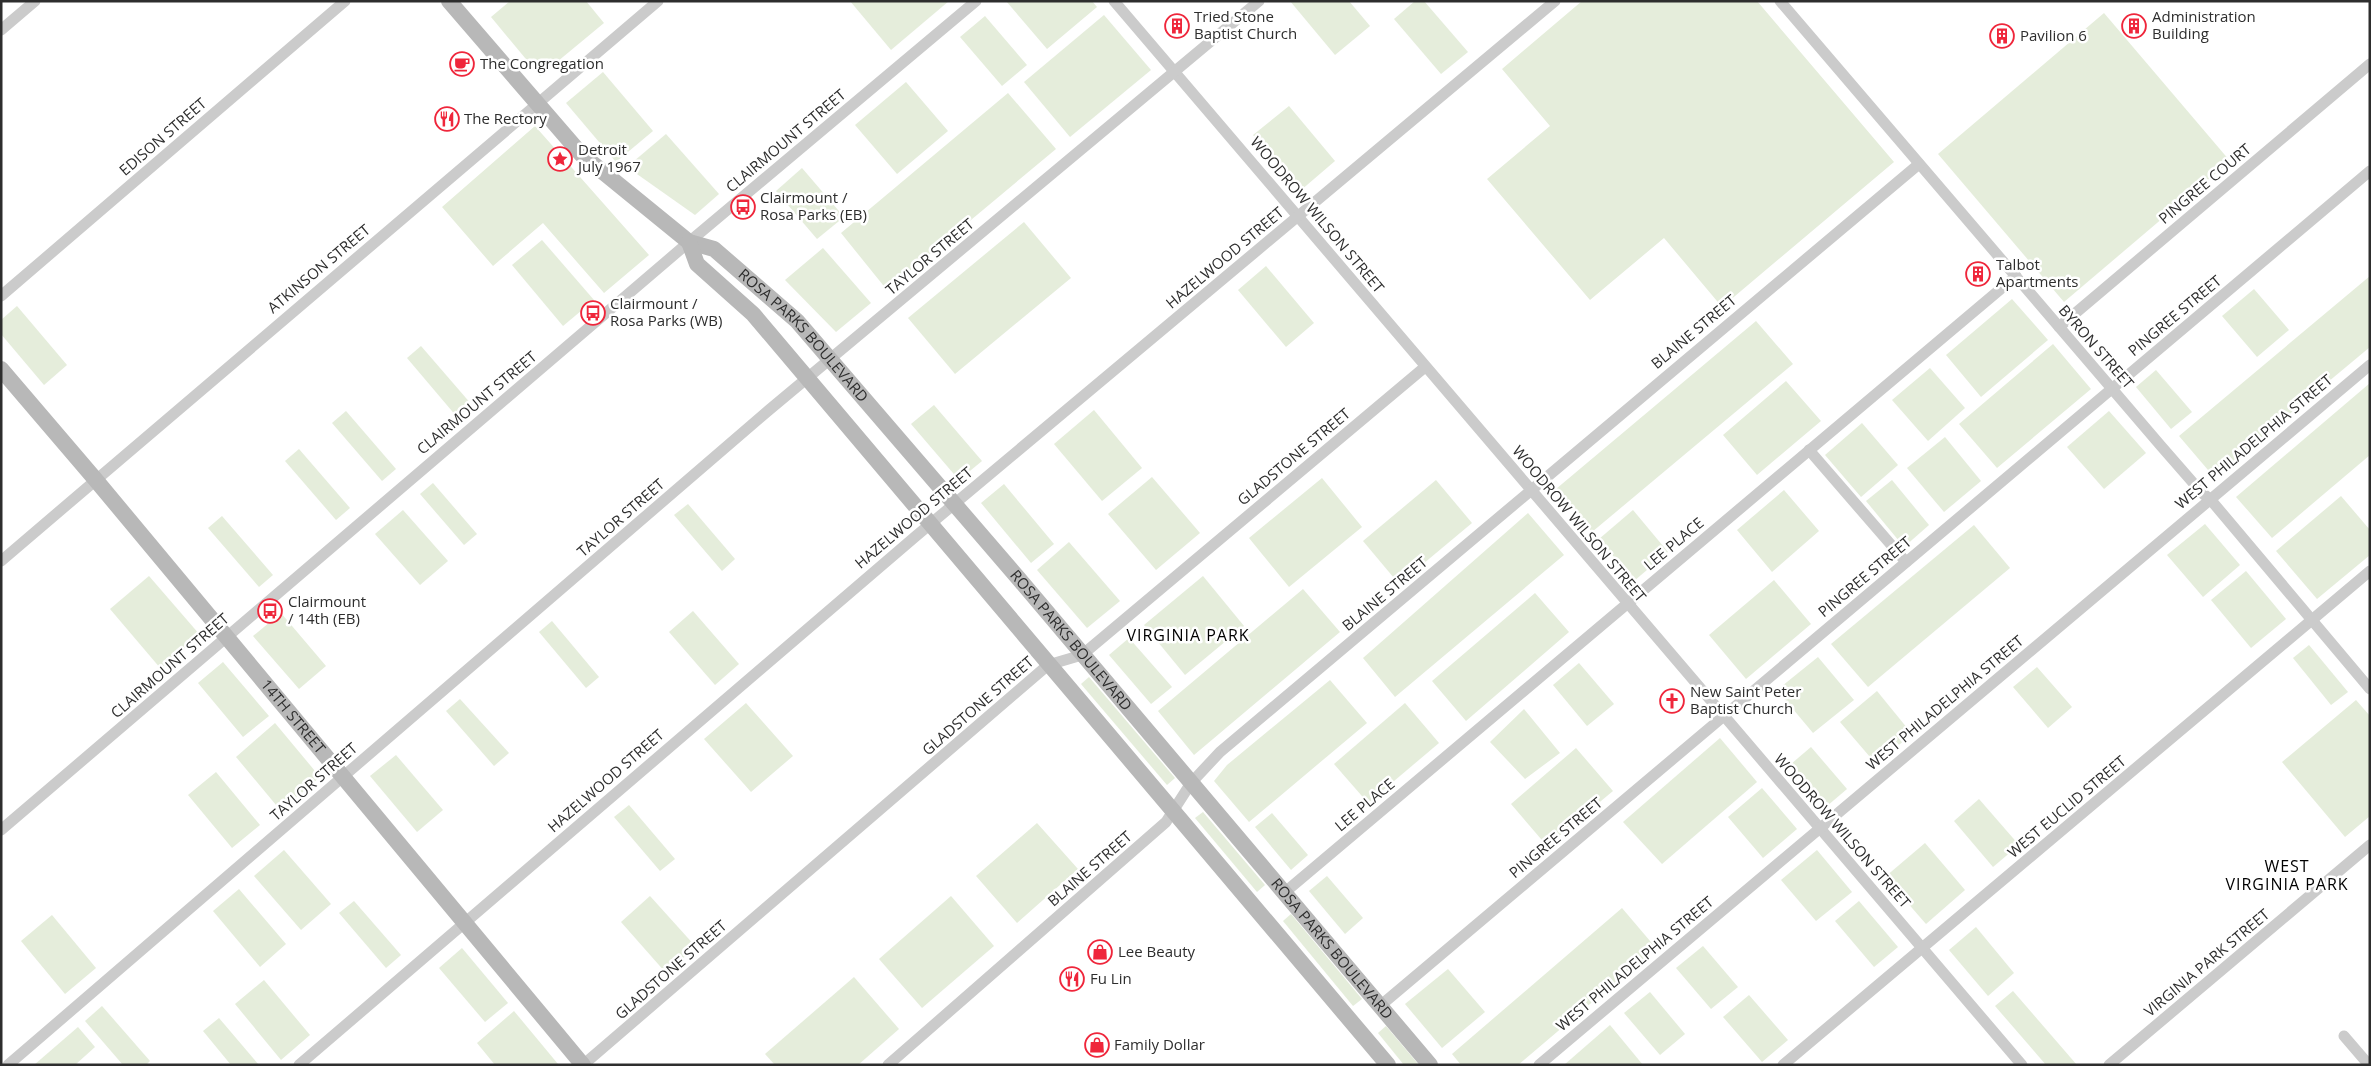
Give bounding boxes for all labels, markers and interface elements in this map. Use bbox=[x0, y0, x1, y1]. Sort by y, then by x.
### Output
place label: Tried Stone Baptist Church bbox=[1194, 6, 1297, 43]
place label: Administration Building bbox=[2152, 6, 2256, 43]
building icon: Tried Stone Baptist Church bbox=[1164, 13, 1190, 39]
building icon: Administration Building bbox=[2121, 13, 2147, 39]
building icon: Pavilion 6 bbox=[1989, 23, 2015, 49]
place label: Pavilion 6 bbox=[2020, 25, 2087, 45]
cafe icon: The Congregation bbox=[449, 51, 475, 77]
place label: The Congregation bbox=[480, 53, 604, 73]
street label: CLAIRMOUNT STREET bbox=[721, 84, 850, 196]
street label: EDISON STREET bbox=[115, 92, 211, 180]
restaurant icon: The Rectory bbox=[434, 106, 460, 132]
place label: The Rectory bbox=[464, 108, 547, 128]
street label: WOODROW WILSON STREET bbox=[1246, 132, 1390, 297]
street label: PINGREE COURT bbox=[2154, 138, 2255, 228]
place label: Detroit July 1967 bbox=[576, 139, 641, 176]
place icon: Detroit July 1967 bbox=[547, 146, 573, 172]
place label: Clairmount / Rosa Parks (EB) bbox=[760, 187, 867, 224]
bus stop icon: Clairmount / Rosa Parks (EB) bbox=[730, 194, 756, 220]
street label: HAZELWOOD STREET bbox=[1161, 202, 1288, 312]
street label: TAYLOR STREET bbox=[881, 213, 978, 299]
street label: ATKINSON STREET bbox=[263, 219, 374, 317]
place label: Talbot Apartments bbox=[1996, 254, 2078, 291]
building icon: Talbot Apartments bbox=[1965, 261, 1991, 287]
street label: ROSA PARKS BOULEVARD bbox=[735, 264, 873, 406]
street label: PINGREE STREET bbox=[2124, 270, 2226, 360]
street label: BLAINE STREET bbox=[1647, 289, 1741, 373]
place label: Clairmount / Rosa Parks (WB) bbox=[610, 293, 722, 330]
bus stop icon: Clairmount / Rosa Parks (WB) bbox=[580, 300, 606, 326]
street label: BYRON STREET bbox=[2055, 300, 2139, 393]
street label: CLAIRMOUNT STREET bbox=[412, 346, 541, 458]
street label: WEST PHILADELPHIA STREET bbox=[2170, 369, 2337, 513]
street label: GLADSTONE STREET bbox=[1233, 403, 1355, 509]
street label: WOODROW WILSON STREET bbox=[1508, 441, 1652, 606]
street label: HAZELWOOD STREET bbox=[850, 462, 977, 572]
street label: TAYLOR STREET bbox=[572, 473, 669, 561]
street label: LEE PLACE bbox=[1639, 512, 1708, 574]
street label: PINGREE STREET bbox=[1814, 531, 1916, 621]
street label: BLAINE STREET bbox=[1338, 551, 1432, 635]
street label: ROSA PARKS BOULEVARD bbox=[1006, 565, 1137, 714]
place label: Clairmount / 14th (EB) bbox=[288, 591, 366, 628]
bus stop icon: Clairmount / 14th (EB) bbox=[257, 598, 283, 624]
street label: CLAIRMOUNT STREET bbox=[106, 608, 233, 722]
district label: VIRGINIA PARK bbox=[1126, 624, 1250, 646]
street label: WEST PHILADELPHIA STREET bbox=[1861, 630, 2028, 774]
street label: GLADSTONE STREET bbox=[917, 651, 1038, 759]
street label: 14TH STREET bbox=[257, 675, 331, 758]
place label: New Saint Peter Baptist Church bbox=[1690, 681, 1801, 718]
church icon: New Saint Peter Baptist Church bbox=[1659, 688, 1685, 714]
street label: HAZELWOOD STREET bbox=[543, 724, 668, 836]
street label: TAYLOR STREET bbox=[265, 737, 362, 825]
street label: WOODROW WILSON STREET bbox=[1770, 749, 1916, 912]
street label: WEST EUCLID STREET bbox=[2003, 750, 2130, 862]
street label: LEE PLACE bbox=[1330, 773, 1399, 835]
street label: PINGREE STREET bbox=[1505, 792, 1607, 882]
street label: BLAINE STREET bbox=[1043, 826, 1136, 910]
district label: WEST VIRGINIA PARK bbox=[2225, 855, 2349, 895]
street label: ROSA PARKS BOULEVARD bbox=[1267, 874, 1398, 1023]
street label: WEST PHILADELPHIA STREET bbox=[1551, 891, 1718, 1035]
street label: VIRGINIA PARK STREET bbox=[2139, 903, 2274, 1021]
street label: GLADSTONE STREET bbox=[610, 915, 731, 1023]
shop icon: Lee Beauty bbox=[1087, 939, 1113, 965]
place label: Lee Beauty bbox=[1118, 941, 1196, 961]
restaurant icon: Fu Lin bbox=[1059, 966, 1085, 992]
place label: Fu Lin bbox=[1090, 968, 1132, 988]
shop icon: Family Dollar bbox=[1084, 1032, 1110, 1058]
place label: Family Dollar bbox=[1114, 1034, 1205, 1054]

